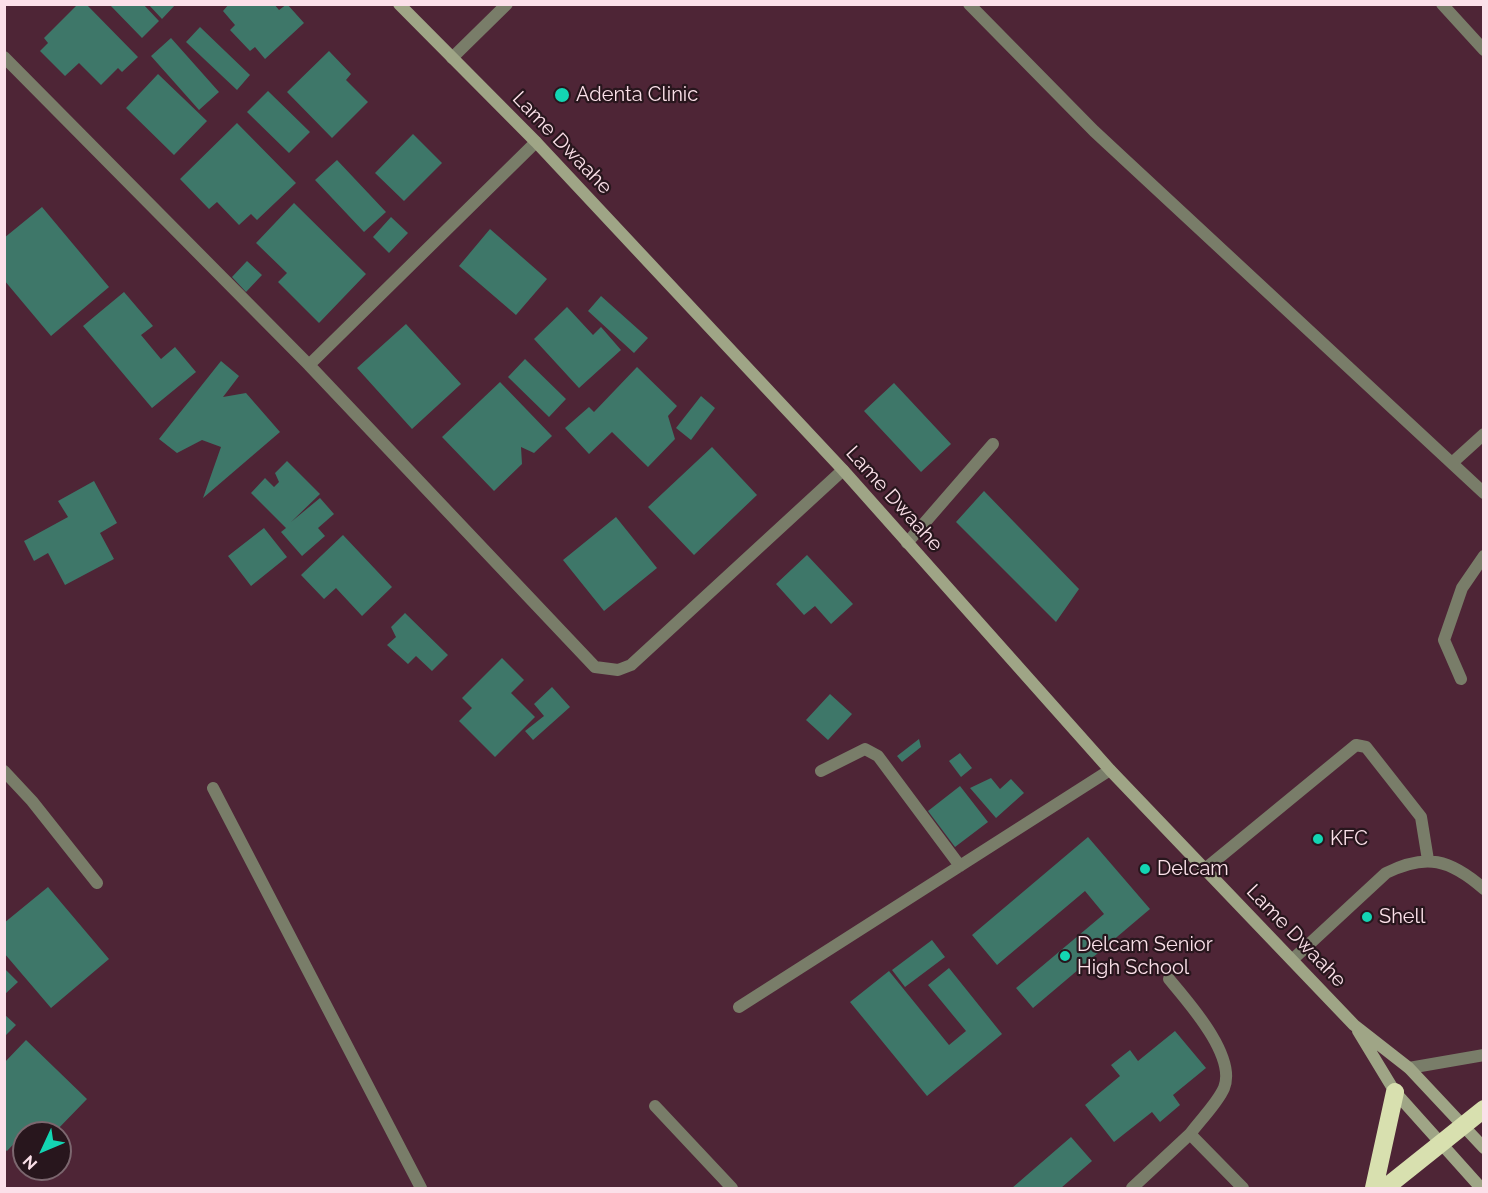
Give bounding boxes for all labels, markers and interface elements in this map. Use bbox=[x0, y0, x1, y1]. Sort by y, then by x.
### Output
place label: Adenta Clinic bbox=[576, 83, 698, 107]
marker: Adenta Clinic bbox=[553, 86, 571, 104]
street label: Lame Dwaahe bbox=[507, 87, 617, 199]
street label: Lame Dwaahe bbox=[840, 441, 948, 557]
place label: KFC bbox=[1330, 827, 1368, 851]
marker: KFC bbox=[1311, 832, 1325, 846]
place label: Delcam bbox=[1157, 857, 1229, 881]
marker: Delcam bbox=[1138, 862, 1152, 876]
street label: Lame Dwaahe bbox=[1241, 880, 1351, 992]
place label: Shell bbox=[1379, 905, 1425, 929]
marker: Shell bbox=[1360, 910, 1374, 924]
place label: Delcam Senior High School bbox=[1077, 933, 1213, 980]
marker: Delcam Senior High School bbox=[1058, 949, 1072, 963]
north arrow bbox=[12, 1121, 72, 1181]
text: N bbox=[19, 1151, 41, 1173]

